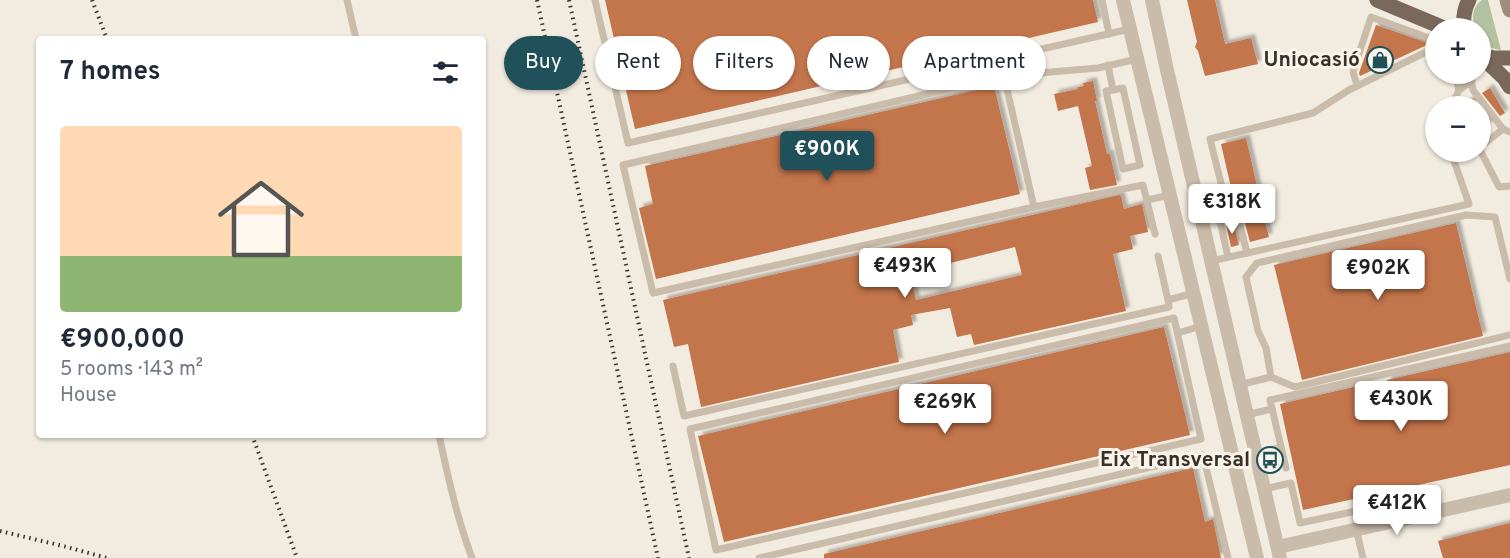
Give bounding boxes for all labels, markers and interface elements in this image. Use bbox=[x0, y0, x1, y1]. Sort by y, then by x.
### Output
map controls bbox=[1425, 18, 1491, 162]
button: + bbox=[1425, 18, 1491, 84]
chip: Buy bbox=[504, 36, 583, 90]
chip: Rent bbox=[595, 36, 681, 90]
chip: Filters bbox=[693, 36, 795, 90]
chip: New bbox=[807, 36, 890, 90]
chip: Apartment bbox=[902, 36, 1046, 90]
shop icon: Uniocasió bbox=[1365, 45, 1395, 75]
place label: Uniocasió bbox=[1264, 47, 1360, 74]
text: 7 homes bbox=[60, 56, 160, 89]
icon: filters bbox=[429, 56, 462, 89]
button: − bbox=[1425, 96, 1491, 162]
pin: €900K bbox=[785, 131, 869, 182]
text: €900K bbox=[794, 137, 860, 163]
icon: home bbox=[207, 165, 315, 273]
pin: €318K bbox=[1190, 184, 1274, 235]
text: €318K bbox=[1202, 190, 1262, 216]
pin: €493K bbox=[863, 248, 947, 299]
pin: €902K bbox=[1336, 250, 1420, 301]
text: €493K bbox=[873, 254, 937, 280]
text: €902K bbox=[1346, 256, 1410, 282]
text: €900,000 bbox=[60, 324, 185, 357]
text: 5 rooms · 143 m² bbox=[60, 357, 203, 383]
pin: €430K bbox=[1359, 381, 1443, 432]
text: House bbox=[60, 383, 116, 409]
pin: €269K bbox=[903, 384, 987, 435]
text: €430K bbox=[1369, 387, 1433, 413]
text: €269K bbox=[913, 390, 977, 416]
bus stop icon: Eix Transversal bbox=[1255, 445, 1285, 475]
place label: Eix Transversal bbox=[1100, 447, 1250, 474]
pin: €412K bbox=[1355, 485, 1439, 536]
text: €412K bbox=[1367, 491, 1427, 517]

